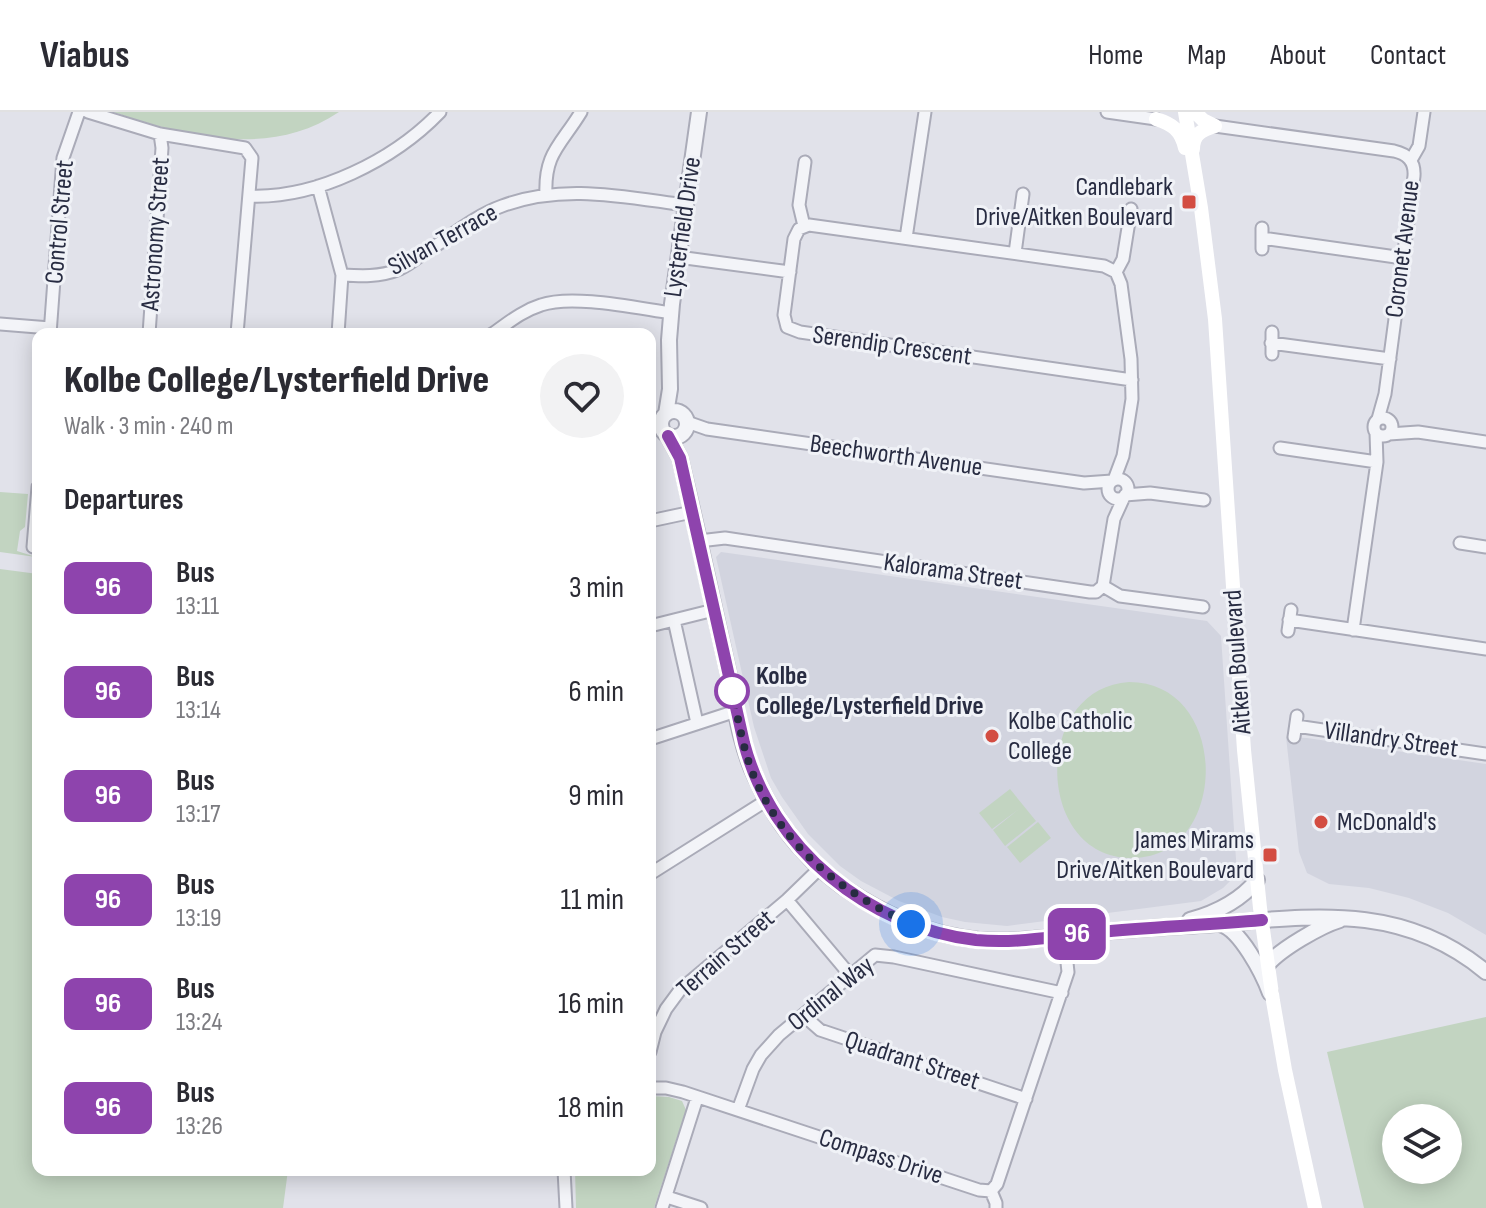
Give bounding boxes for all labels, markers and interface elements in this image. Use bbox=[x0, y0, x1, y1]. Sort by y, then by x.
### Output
text: Viabus bbox=[40, 33, 130, 78]
text: Home bbox=[1088, 39, 1143, 72]
text: Map bbox=[1187, 39, 1226, 72]
text: About bbox=[1270, 39, 1326, 72]
text: Contact bbox=[1370, 39, 1446, 72]
street label: Lysterfield Drive bbox=[658, 155, 708, 299]
street label: Astronomy Street bbox=[135, 156, 177, 313]
street label: Control Street bbox=[39, 159, 81, 285]
place label: Candlebark Drive/Aitken Boulevard bbox=[975, 172, 1173, 233]
street label: Coronet Avenue bbox=[1379, 179, 1427, 319]
marker: Candlebark Drive/Aitken Boulevard bbox=[1180, 193, 1198, 211]
street label: Silvan Terrace bbox=[383, 197, 503, 283]
street label: Serendip Crescent bbox=[811, 320, 974, 373]
button: heart bbox=[540, 354, 624, 438]
text: Kolbe College/Lysterfield Drive bbox=[64, 358, 489, 403]
text: Walk · 3 min · 240 m bbox=[64, 411, 233, 442]
street label: Beechworth Avenue bbox=[808, 429, 984, 483]
text: Departures bbox=[64, 482, 184, 518]
street label: Kalorama Street bbox=[882, 547, 1025, 597]
text: Bus bbox=[176, 555, 215, 591]
text: 3 min bbox=[569, 570, 624, 606]
text: 96 bbox=[95, 571, 121, 604]
street label: Aitken Boulevard bbox=[1217, 589, 1259, 736]
text: 13:11 bbox=[176, 591, 219, 622]
text: Bus bbox=[176, 659, 215, 695]
place label: Kolbe College/Lysterfield Drive bbox=[756, 661, 984, 722]
text: 6 min bbox=[568, 674, 624, 710]
marker: Kolbe College/Lysterfield Drive bbox=[715, 674, 749, 708]
text: 96 bbox=[95, 675, 121, 708]
text: 13:14 bbox=[176, 695, 221, 726]
place label: Kolbe Catholic College bbox=[1008, 706, 1133, 767]
street label: Villandry Street bbox=[1322, 715, 1460, 765]
marker: Kolbe Catholic College bbox=[983, 727, 1001, 745]
text: Bus bbox=[176, 763, 215, 799]
text: 9 min bbox=[568, 778, 624, 814]
text: 96 bbox=[95, 779, 121, 812]
text: 13:17 bbox=[176, 799, 220, 830]
place label: McDonald's bbox=[1337, 807, 1437, 838]
marker: McDonald's bbox=[1312, 813, 1330, 831]
place label: James Mirams Drive/Aitken Boulevard bbox=[1056, 825, 1254, 886]
marker: James Mirams Drive/Aitken Boulevard bbox=[1261, 846, 1279, 864]
text: Bus bbox=[176, 867, 215, 903]
text: 11 min bbox=[561, 882, 624, 918]
text: 96 bbox=[95, 883, 121, 916]
text: 13:19 bbox=[176, 903, 222, 934]
street label: Terrain Street bbox=[671, 903, 781, 1005]
your location bbox=[891, 904, 931, 944]
line badge: 96 bbox=[1041, 908, 1113, 960]
text: 96 bbox=[1064, 917, 1090, 950]
street label: Ordinal Way bbox=[782, 950, 880, 1038]
text: Bus bbox=[176, 971, 215, 1007]
text: 16 min bbox=[558, 986, 624, 1022]
text: 96 bbox=[95, 987, 121, 1020]
text: 13:24 bbox=[176, 1007, 222, 1038]
street label: Quadrant Street bbox=[841, 1025, 983, 1097]
text: Bus bbox=[176, 1075, 215, 1111]
text: 18 min bbox=[558, 1090, 624, 1126]
text: 96 bbox=[95, 1091, 121, 1124]
map controls bbox=[1382, 1104, 1462, 1184]
button: layers bbox=[1382, 1104, 1462, 1184]
text: 13:26 bbox=[176, 1111, 223, 1142]
street label: Compass Drive bbox=[815, 1122, 947, 1192]

